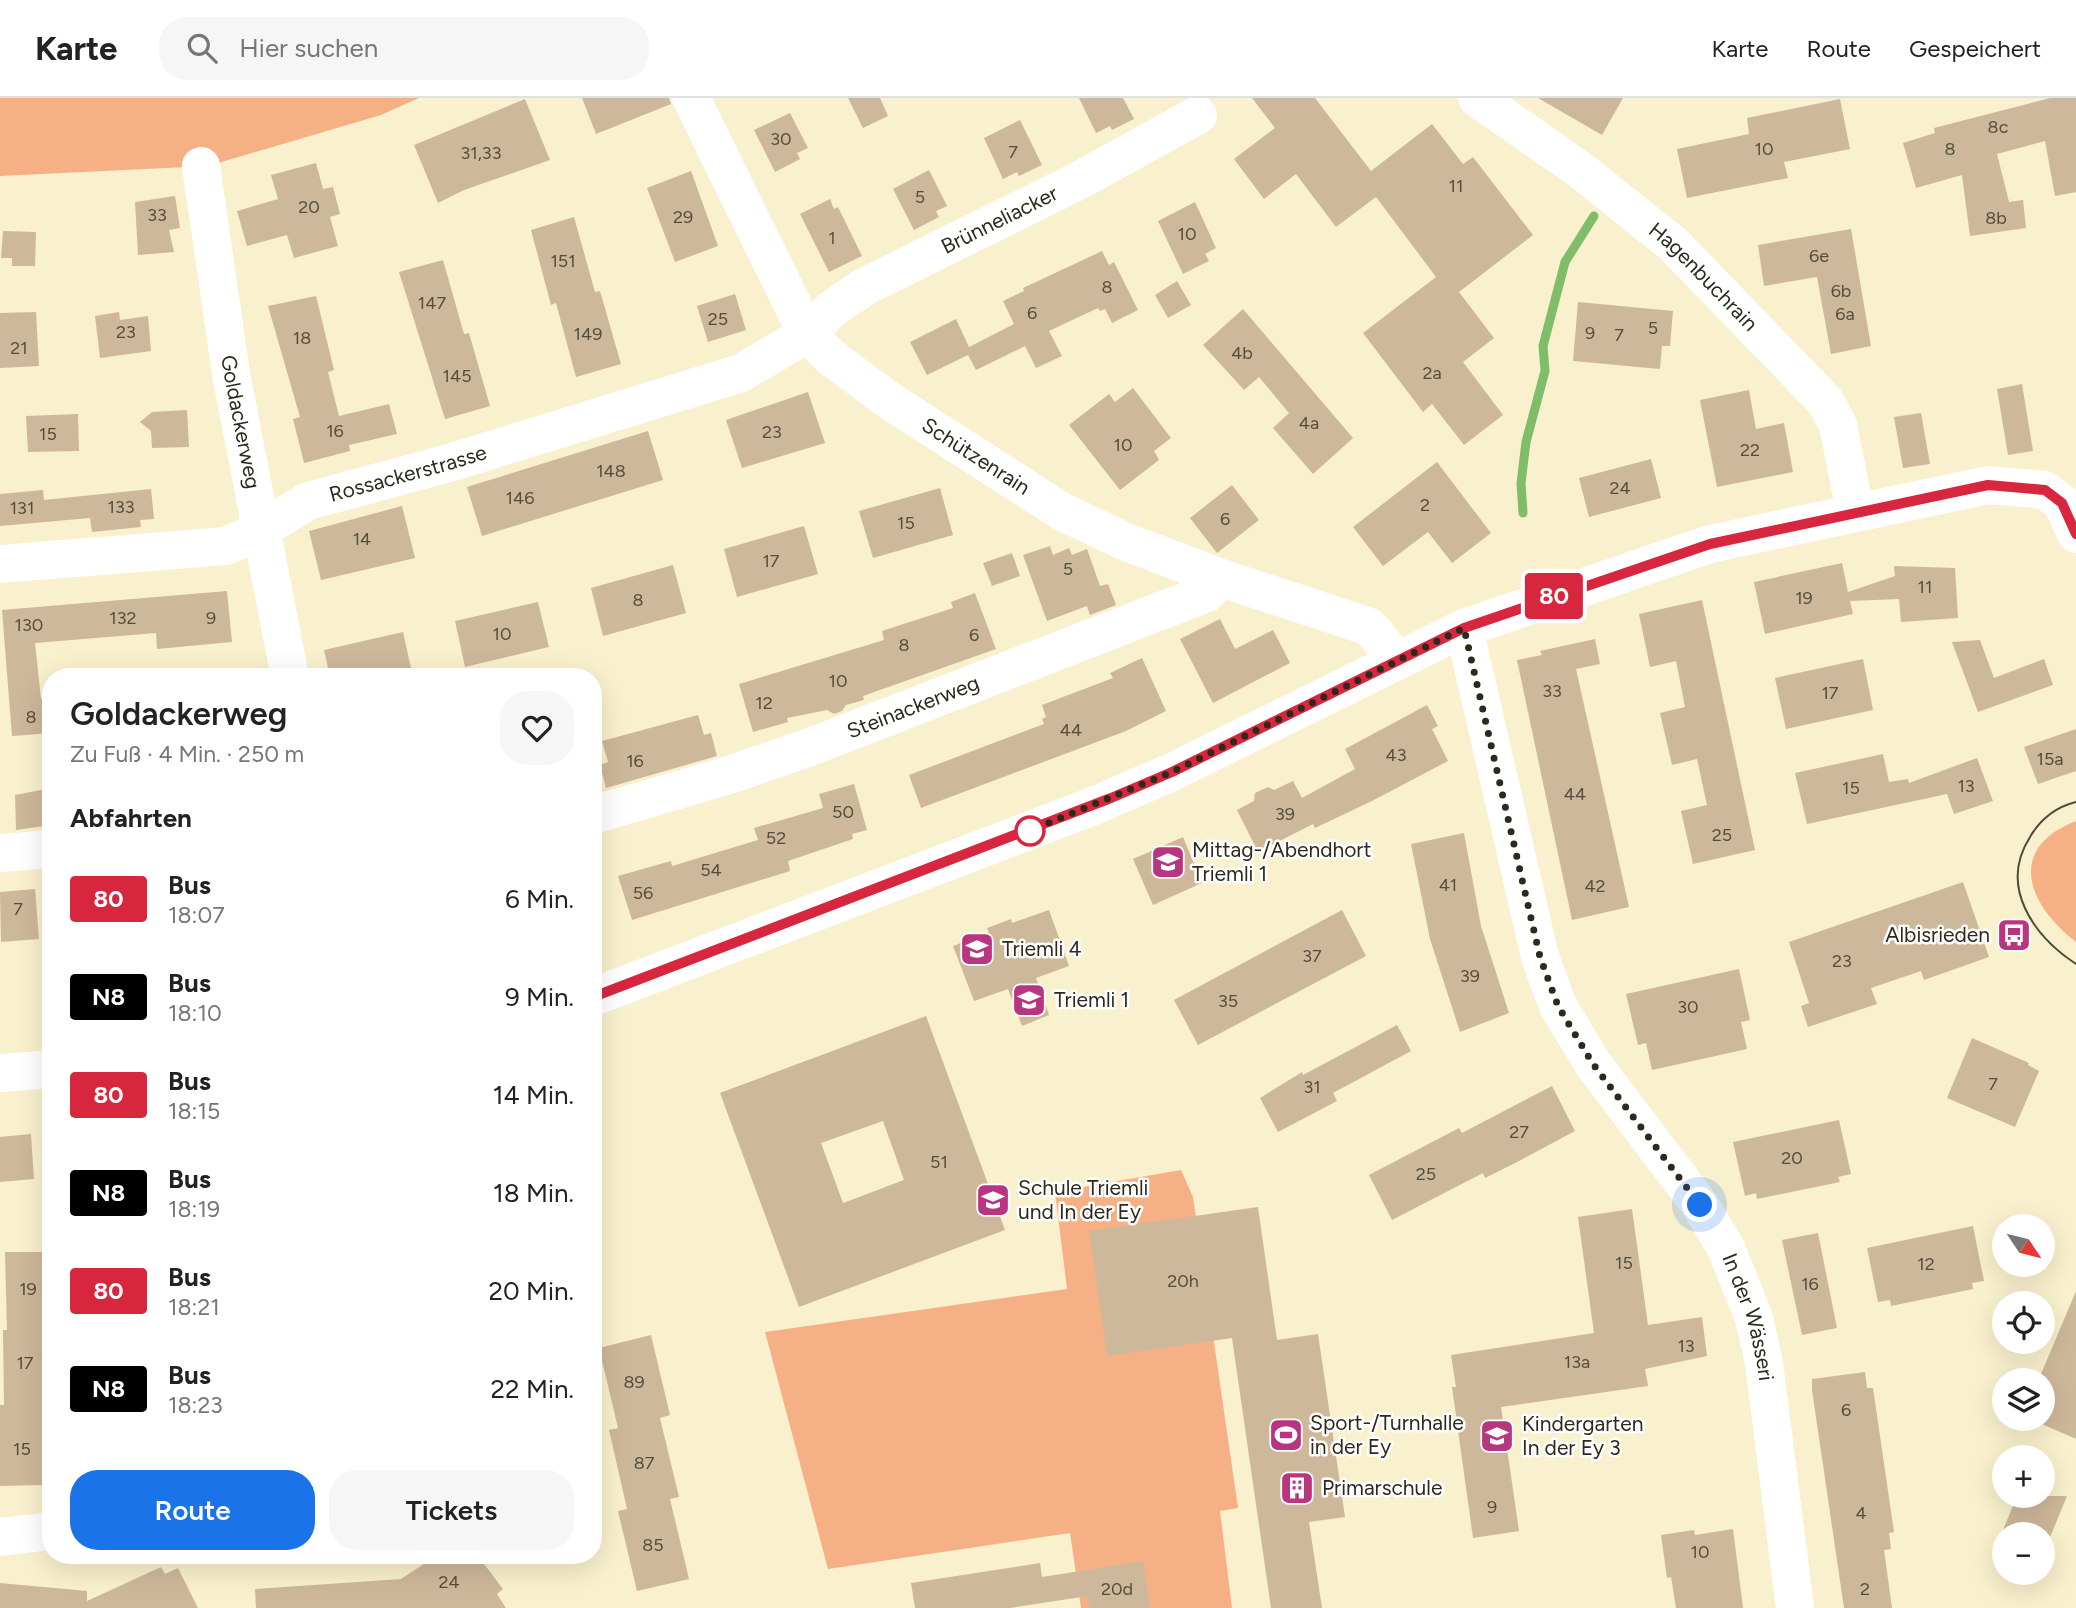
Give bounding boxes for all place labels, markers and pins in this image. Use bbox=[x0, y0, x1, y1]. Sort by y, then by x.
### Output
unlabelled marker bbox=[1015, 816, 1045, 846]
place label: Mittag-/Abendhort Triemli 1 bbox=[1192, 837, 1371, 886]
school or university icon: Mittag-/Abendhort Triemli 1 bbox=[1149, 843, 1187, 881]
bus stop icon: Albisrieden bbox=[1995, 916, 2033, 954]
place label: Albisrieden bbox=[1885, 922, 1990, 947]
school or university icon: Triemli 4 bbox=[958, 930, 996, 968]
place label: Triemli 4 bbox=[1002, 936, 1082, 961]
school or university icon: Triemli 1 bbox=[1010, 981, 1048, 1019]
place label: Triemli 1 bbox=[1054, 987, 1129, 1012]
place label: Schule Triemli und In der Ey bbox=[1018, 1175, 1148, 1224]
school or university icon: Schule Triemli und In der Ey bbox=[974, 1181, 1012, 1219]
place label: Sport-/Turnhalle in der Ey bbox=[1310, 1410, 1464, 1459]
place label: Kindergarten In der Ey 3 bbox=[1522, 1411, 1643, 1460]
sports icon: Sport-/Turnhalle in der Ey bbox=[1267, 1416, 1305, 1454]
school or university icon: Kindergarten In der Ey 3 bbox=[1478, 1417, 1516, 1455]
building icon: Primarschule bbox=[1278, 1469, 1316, 1507]
place label: Primarschule bbox=[1322, 1475, 1442, 1500]

